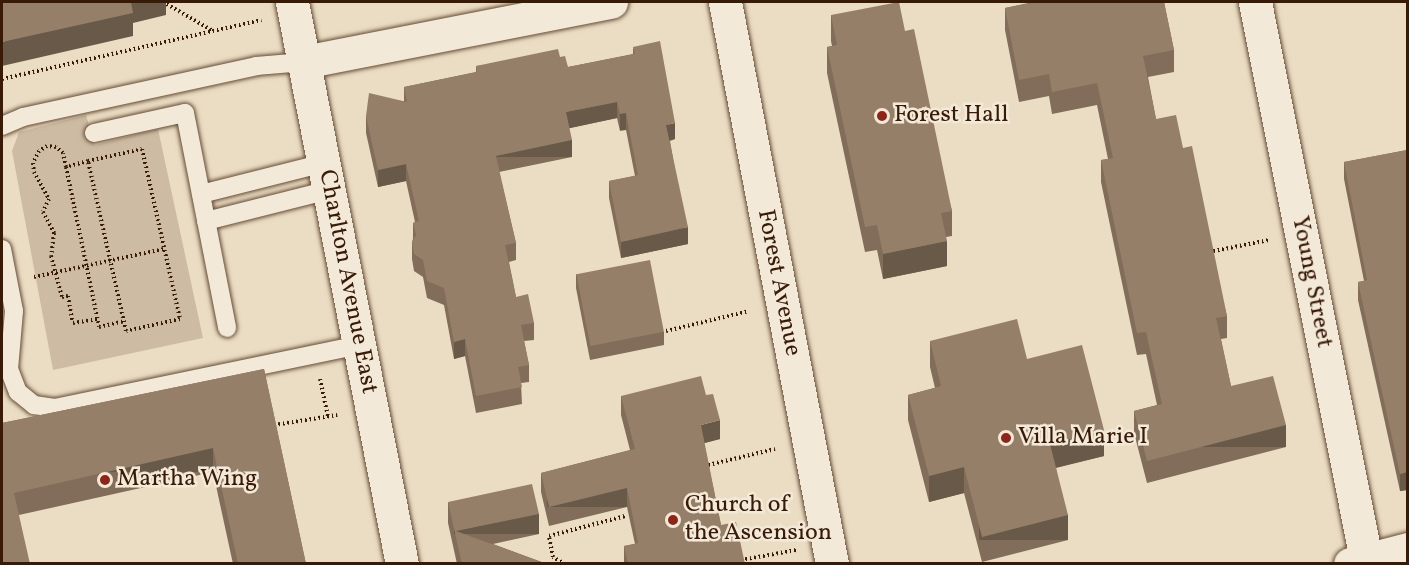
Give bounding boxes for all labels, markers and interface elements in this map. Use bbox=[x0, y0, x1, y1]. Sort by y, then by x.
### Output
place label: Forest Hall bbox=[894, 102, 1008, 130]
marker: Forest Hall bbox=[875, 109, 889, 123]
street label: Charlton Avenue East bbox=[311, 168, 383, 396]
street label: Forest Avenue bbox=[750, 207, 806, 359]
street label: Young Street bbox=[1284, 214, 1338, 350]
place label: Villa Marie I bbox=[1018, 424, 1148, 452]
marker: Villa Marie I bbox=[999, 431, 1013, 445]
place label: Martha Wing bbox=[117, 466, 258, 494]
marker: Martha Wing bbox=[98, 473, 112, 487]
place label: Church of the Ascension bbox=[685, 492, 832, 548]
marker: Church of the Ascension bbox=[666, 513, 680, 527]

